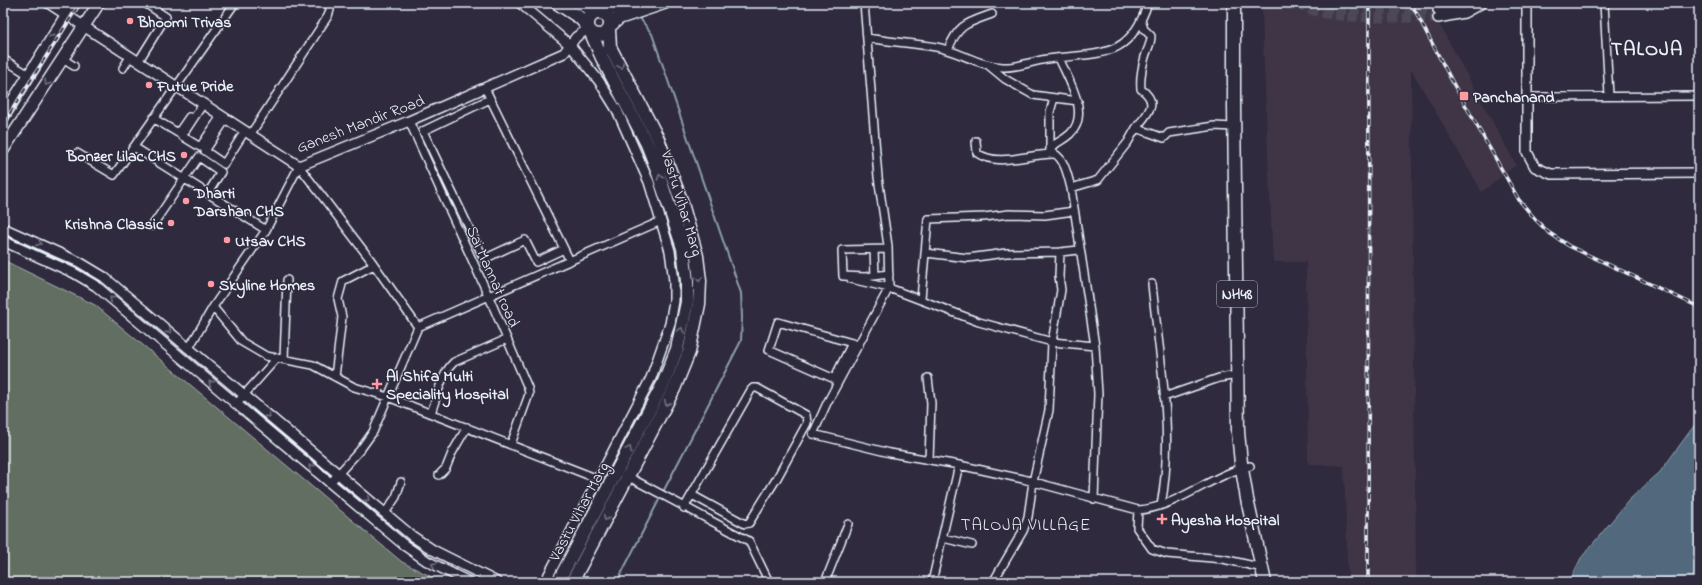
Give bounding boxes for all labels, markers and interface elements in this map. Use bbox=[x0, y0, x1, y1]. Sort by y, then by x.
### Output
place label: Bhoomi Trivas bbox=[137, 11, 231, 35]
marker: Bhoomi Trivas bbox=[125, 16, 135, 26]
one-way arrow bbox=[48, 34, 55, 41]
district label: TALOJA bbox=[1611, 36, 1683, 65]
one-way arrow bbox=[616, 62, 623, 70]
place label: Futue Pride bbox=[156, 75, 234, 99]
one-way arrow bbox=[44, 79, 52, 86]
marker: Futue Pride bbox=[144, 80, 154, 90]
place label: Panchanand bbox=[1473, 86, 1555, 110]
street label: Ganesh Mandir Road bbox=[293, 89, 428, 160]
marker: Panchanand bbox=[1458, 90, 1470, 102]
place label: Bonzer Lilac CHS bbox=[66, 145, 176, 169]
street label: Vastu Vihar Marg bbox=[653, 147, 709, 260]
marker: Bonzer Lilac CHS bbox=[179, 150, 189, 160]
one-way arrow bbox=[656, 174, 664, 181]
place label: Dharti Darshan CHS bbox=[193, 182, 284, 224]
marker: Dharti Darshan CHS bbox=[181, 196, 191, 206]
place label: Krishna Classic bbox=[65, 213, 164, 237]
marker: Krishna Classic bbox=[166, 218, 176, 228]
street label: Sai Mannat road bbox=[459, 222, 525, 331]
place label: Utsav CHS bbox=[235, 230, 306, 254]
marker: Utsav CHS bbox=[222, 235, 232, 245]
one-way arrow bbox=[35, 239, 42, 247]
place label: Skyline Homes bbox=[219, 274, 315, 299]
one-way arrow bbox=[695, 276, 704, 282]
marker: Skyline Homes bbox=[206, 279, 216, 289]
road number: NH48 bbox=[1217, 281, 1257, 307]
one-way arrow bbox=[109, 296, 116, 303]
one-way arrow bbox=[164, 326, 171, 333]
one-way arrow bbox=[677, 327, 685, 334]
place label: Al Shifa Multi Speciality Hospital bbox=[386, 365, 509, 408]
marker: Al Shifa Multi Speciality Hospital bbox=[371, 378, 383, 390]
one-way arrow bbox=[209, 380, 216, 387]
one-way arrow bbox=[665, 399, 672, 406]
one-way arrow bbox=[263, 410, 271, 417]
one-way arrow bbox=[625, 446, 632, 453]
street label: Vastu Vihar Marg bbox=[543, 458, 616, 567]
one-way arrow bbox=[308, 464, 315, 471]
one-way arrow bbox=[363, 494, 370, 501]
place label: Ayesha Hospital bbox=[1171, 509, 1280, 534]
district label: TALOJA VILLAGE bbox=[961, 513, 1091, 538]
marker: Ayesha Hospital bbox=[1156, 513, 1168, 525]
one-way arrow bbox=[604, 514, 611, 521]
one-way arrow bbox=[431, 562, 438, 570]

